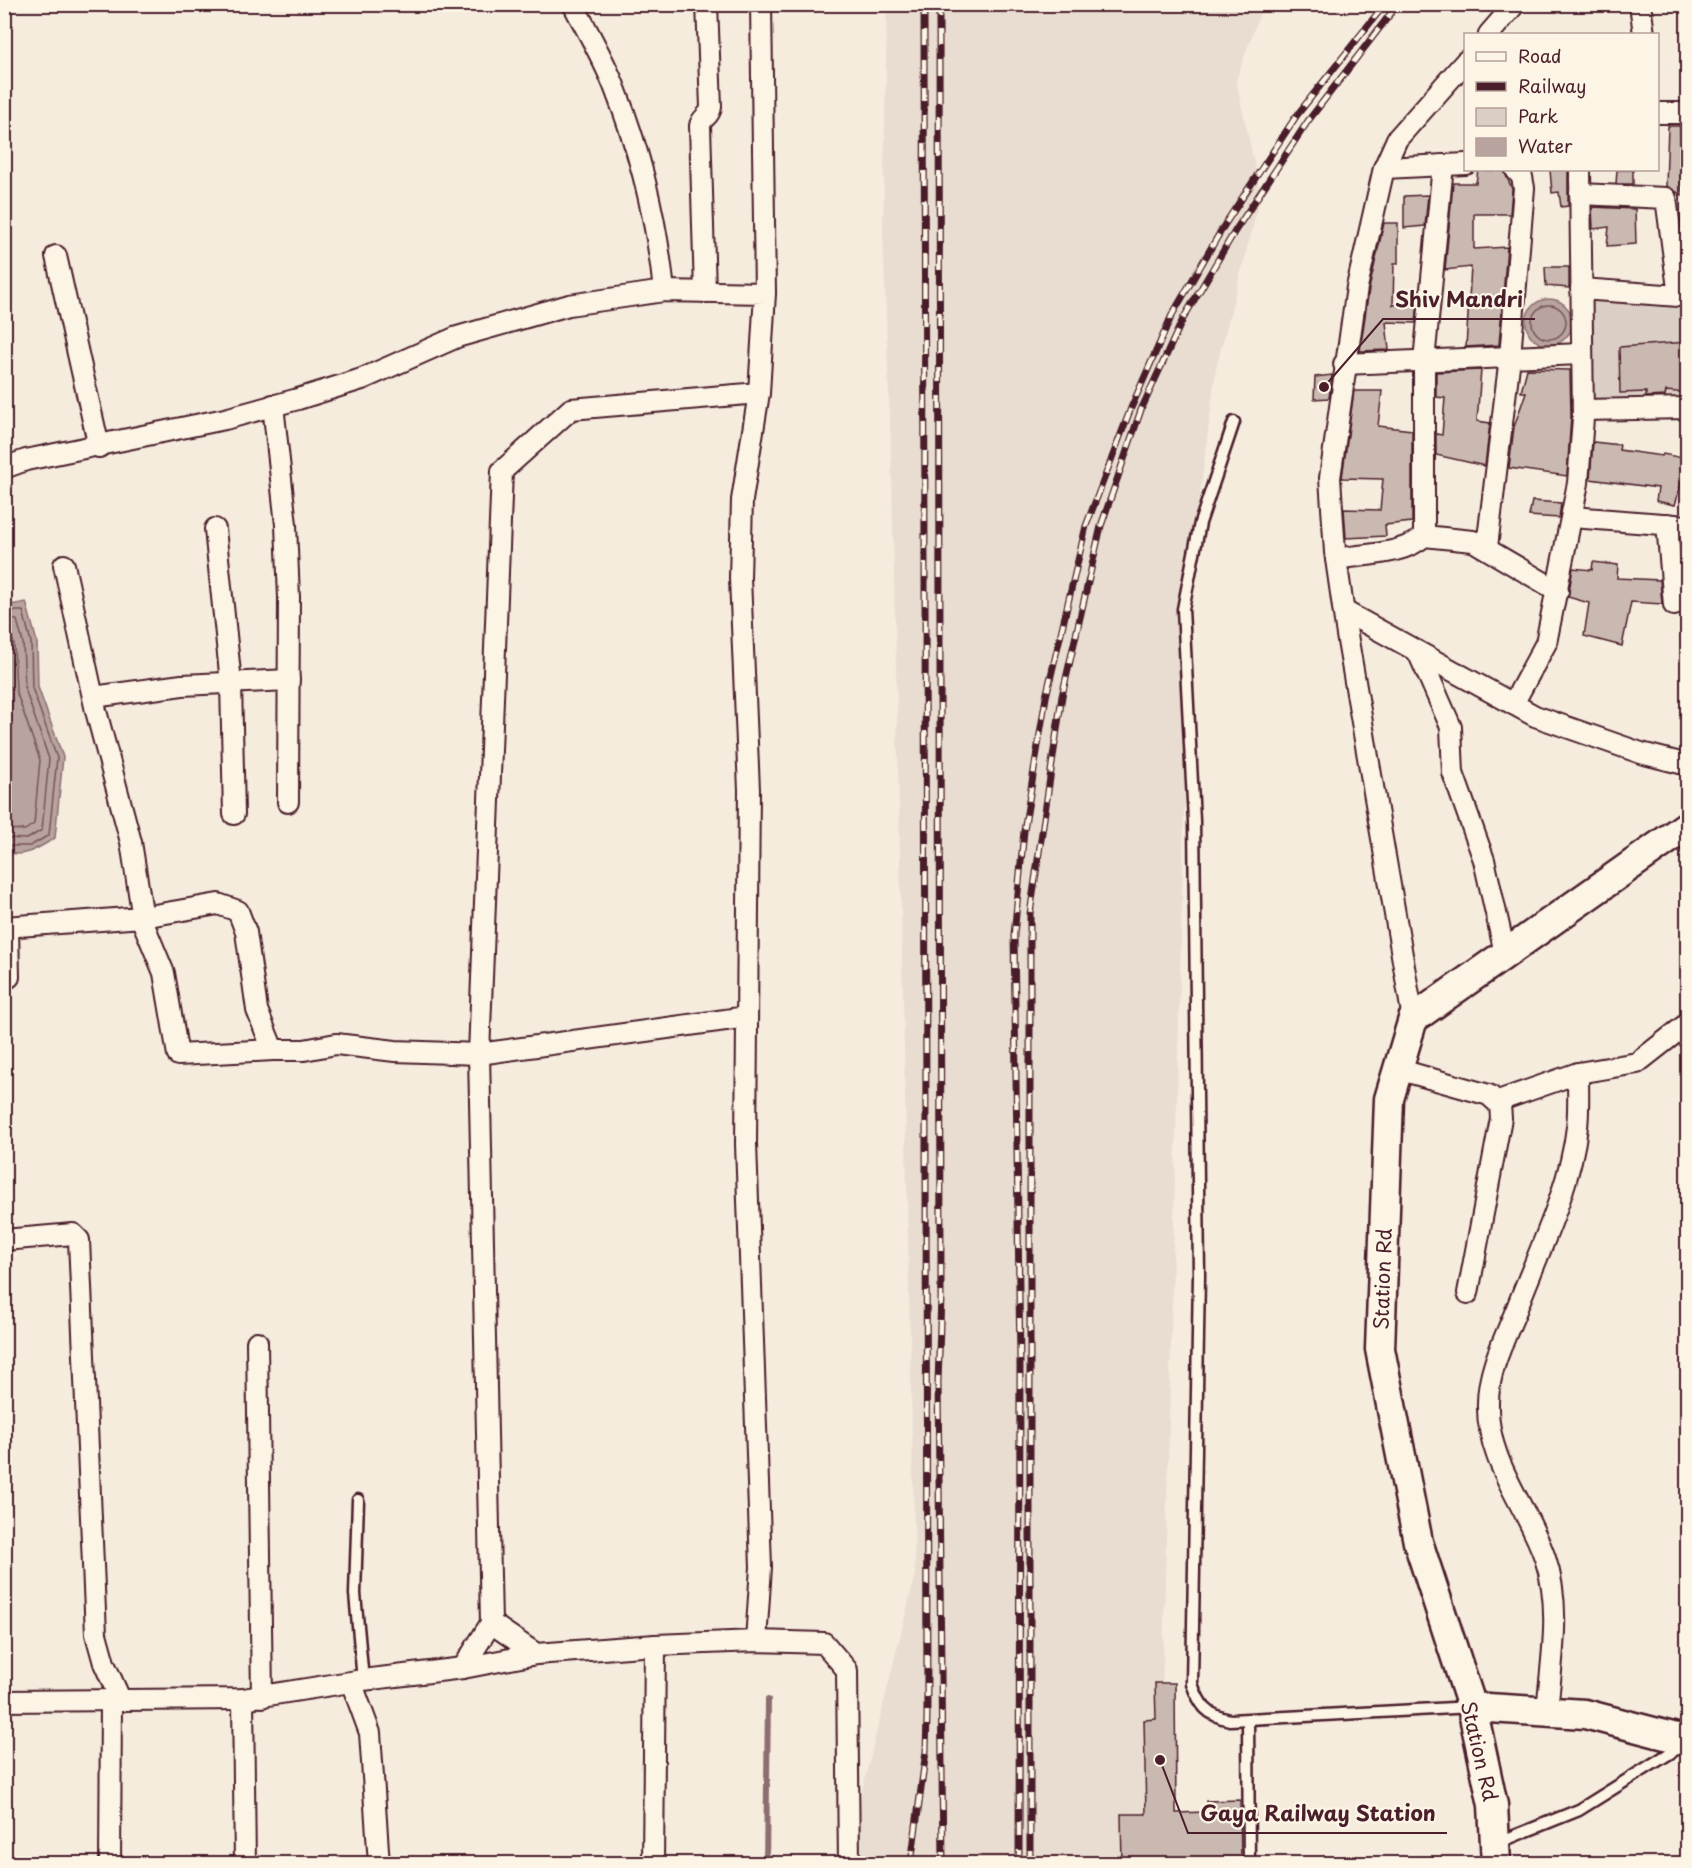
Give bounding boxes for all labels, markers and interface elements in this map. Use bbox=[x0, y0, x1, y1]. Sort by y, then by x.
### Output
legend bbox=[1464, 33, 1659, 171]
text: Road bbox=[1518, 42, 1562, 69]
text: Railway bbox=[1518, 72, 1586, 99]
text: Park bbox=[1518, 102, 1558, 129]
text: Water bbox=[1518, 132, 1573, 159]
callout: Shiv Mandri bbox=[1383, 280, 1535, 319]
text: Shiv Mandri bbox=[1395, 282, 1523, 314]
street label: Station Rd bbox=[1365, 1228, 1399, 1330]
street label: Station Rd bbox=[1454, 1698, 1506, 1804]
callout: Gaya Railway Station bbox=[1188, 1794, 1447, 1833]
text: Gaya Railway Station bbox=[1200, 1796, 1436, 1828]

